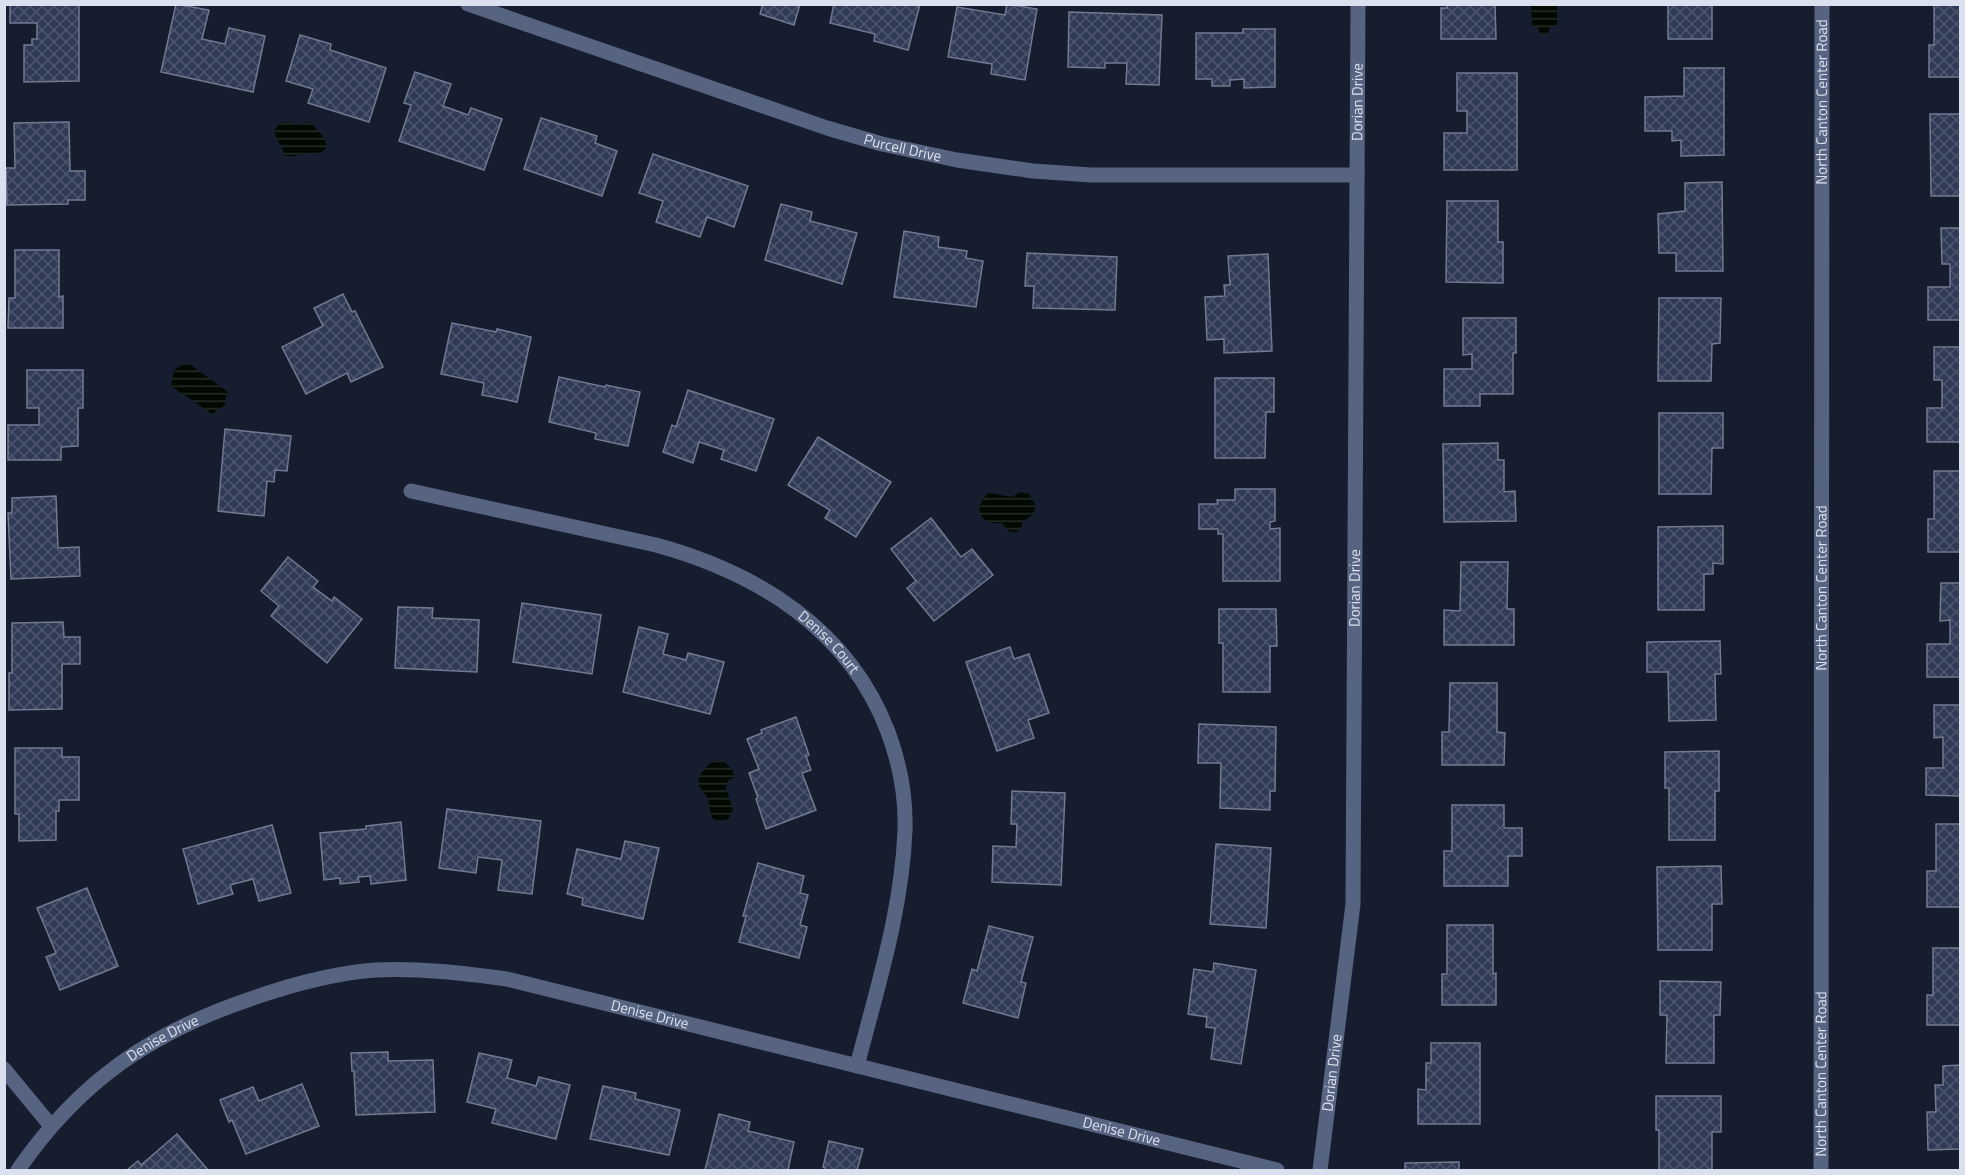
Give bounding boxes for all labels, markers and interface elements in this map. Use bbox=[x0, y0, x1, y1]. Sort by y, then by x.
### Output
street label: North Canton Center Road bbox=[1810, 19, 1833, 185]
street label: Dorian Drive bbox=[1345, 63, 1369, 141]
street label: Purcell Drive bbox=[861, 127, 944, 167]
street label: North Canton Center Road bbox=[1809, 505, 1833, 671]
street label: Dorian Drive bbox=[1343, 549, 1366, 627]
street label: Denise Court bbox=[793, 604, 866, 679]
street label: North Canton Center Road bbox=[1809, 991, 1832, 1157]
street label: Denise Drive bbox=[609, 993, 691, 1035]
street label: Denise Drive bbox=[122, 1008, 202, 1067]
street label: Dorian Drive bbox=[1315, 1033, 1348, 1113]
street label: Denise Drive bbox=[1080, 1110, 1163, 1152]

